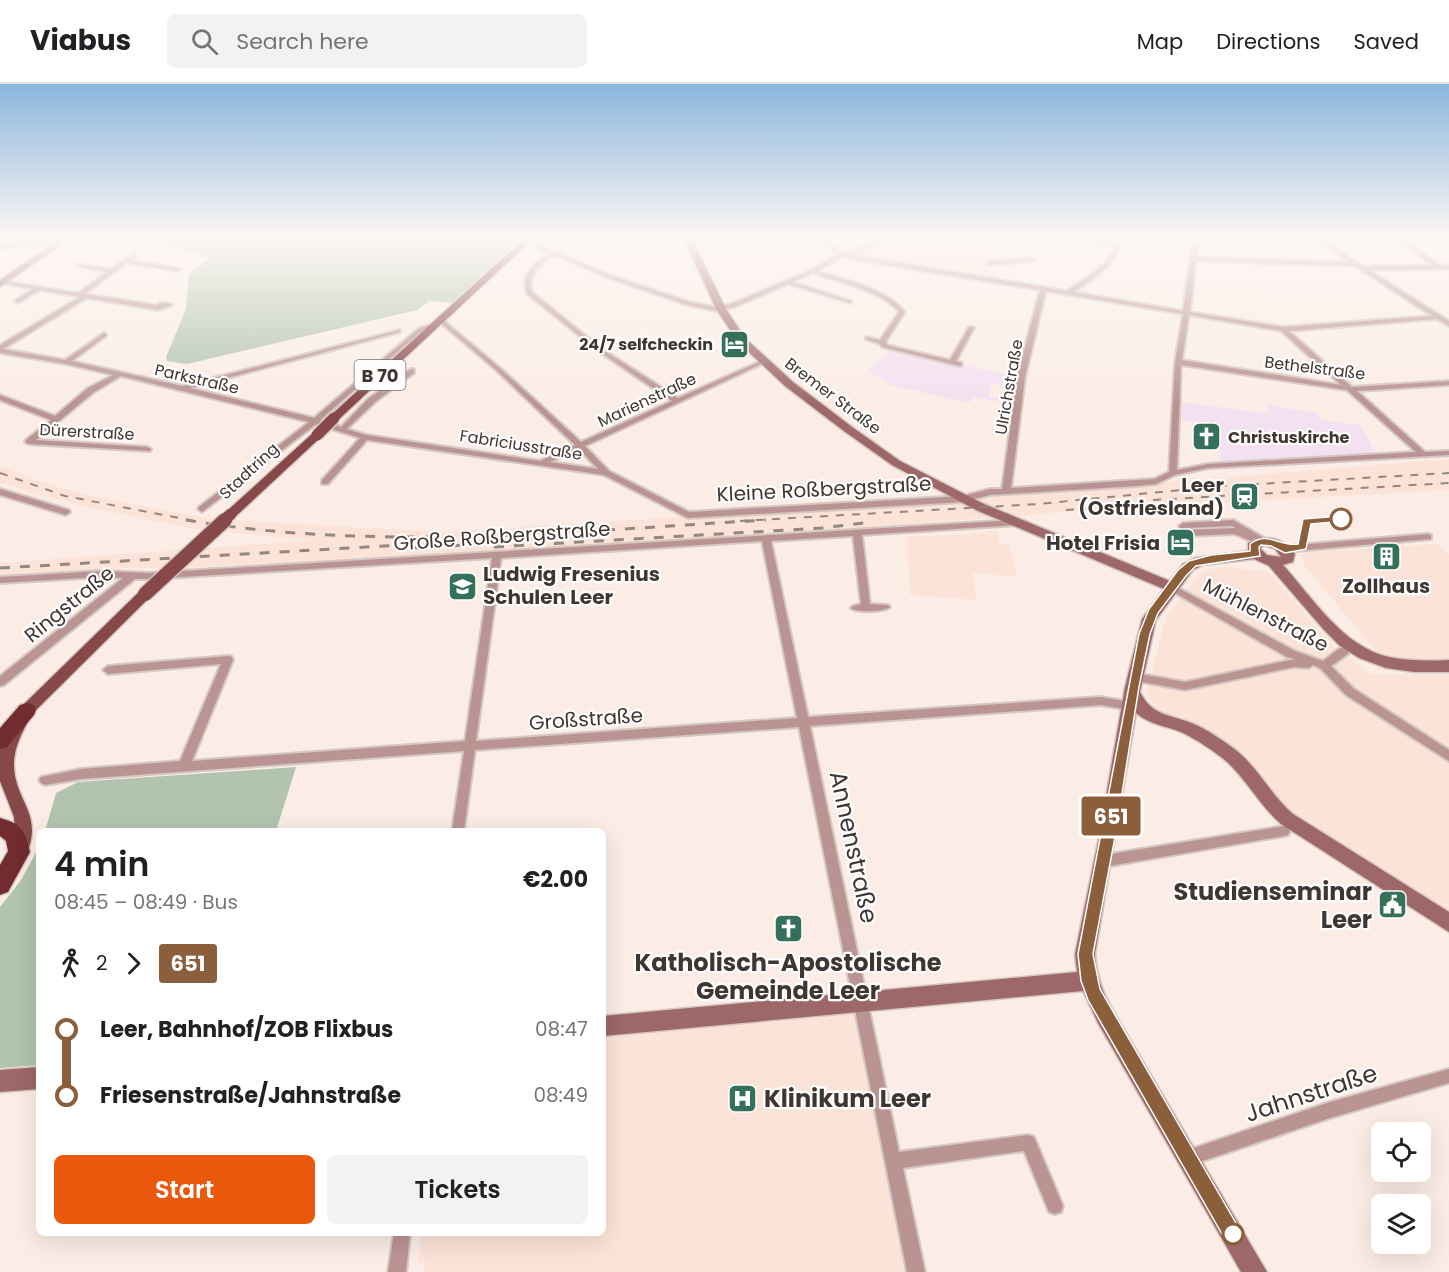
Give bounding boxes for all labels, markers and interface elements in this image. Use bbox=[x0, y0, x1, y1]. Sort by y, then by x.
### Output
search box bbox=[167, 14, 587, 68]
text: Viabus bbox=[30, 21, 131, 60]
icon: search bbox=[188, 25, 221, 58]
text: Search here bbox=[236, 26, 369, 57]
text: Map bbox=[1137, 27, 1183, 56]
text: Directions bbox=[1216, 27, 1320, 56]
text: Saved bbox=[1353, 27, 1419, 56]
hotel icon: 24/7 selfcheckin bbox=[718, 328, 750, 360]
place label: 24/7 selfcheckin bbox=[579, 333, 713, 356]
street label: Ulrichstraße bbox=[989, 337, 1029, 436]
street label: Bethelstraße bbox=[1263, 350, 1367, 386]
street label: Bremer Straße bbox=[780, 352, 886, 440]
street label: Parkstraße bbox=[152, 358, 242, 400]
road number: B 70 bbox=[354, 360, 406, 390]
street label: Marienstraße bbox=[594, 367, 700, 433]
street label: Dürerstraße bbox=[39, 418, 135, 446]
church icon: Christuskirche bbox=[1191, 421, 1223, 453]
street label: Fabriciusstraße bbox=[458, 424, 584, 466]
place label: Christuskirche bbox=[1228, 426, 1350, 449]
street label: Stadtring bbox=[214, 437, 284, 505]
street label: Kleine Roßbergstraße bbox=[716, 469, 932, 509]
place label: Leer (Ostfriesland) bbox=[1078, 471, 1224, 522]
station icon: Leer (Ostfriesland) bbox=[1229, 481, 1261, 513]
unlabelled marker bbox=[1330, 508, 1352, 530]
street label: Große Roßbergstraße bbox=[393, 514, 611, 558]
hotel icon: Hotel Frisia bbox=[1165, 527, 1197, 559]
place label: Hotel Frisia bbox=[1046, 529, 1160, 557]
building icon: Zollhaus bbox=[1370, 540, 1402, 572]
street label: Ringstraße bbox=[18, 559, 120, 649]
place label: Ludwig Fresenius Schulen Leer bbox=[483, 560, 660, 611]
school or university icon: Ludwig Fresenius Schulen Leer bbox=[446, 570, 478, 602]
street label: Mühlenstraße bbox=[1198, 571, 1334, 659]
place label: Zollhaus bbox=[1342, 572, 1430, 600]
street label: Großstraße bbox=[528, 701, 644, 737]
street label: Annenstraße bbox=[822, 768, 886, 926]
line badge: 651 bbox=[1076, 796, 1146, 836]
text: 651 bbox=[1094, 802, 1128, 831]
text: 4 min bbox=[54, 841, 149, 888]
text: €2.00 bbox=[523, 864, 588, 895]
place label: Studienseminar Leer bbox=[1174, 875, 1372, 936]
text: 08:45 – 08:49 · Bus bbox=[54, 888, 238, 916]
public building icon: Studienseminar Leer bbox=[1377, 889, 1409, 921]
church icon: Katholisch-Apostolische Gemeinde Leer bbox=[772, 913, 804, 945]
place label: Katholisch-Apostolische Gemeinde Leer bbox=[634, 946, 942, 1007]
icon: walk bbox=[54, 947, 87, 980]
icon: forward bbox=[117, 947, 150, 980]
text: 2 bbox=[96, 949, 108, 977]
text: 651 bbox=[171, 949, 205, 978]
text: Leer, Bahnhof/ZOB Flixbus bbox=[100, 1014, 393, 1045]
text: 08:47 bbox=[535, 1015, 588, 1043]
street label: Jahnstraße bbox=[1241, 1056, 1381, 1130]
text: Friesenstraße/Jahnstraße bbox=[100, 1080, 401, 1111]
text: 08:49 bbox=[533, 1081, 588, 1109]
hospital icon: Klinikum Leer bbox=[727, 1082, 759, 1114]
place label: Klinikum Leer bbox=[764, 1082, 931, 1115]
map controls bbox=[1371, 1122, 1431, 1254]
button: locate bbox=[1371, 1122, 1431, 1182]
button: Start bbox=[54, 1155, 315, 1224]
button: Tickets bbox=[327, 1155, 588, 1224]
button: layers bbox=[1371, 1194, 1431, 1254]
unlabelled marker bbox=[1222, 1223, 1244, 1245]

